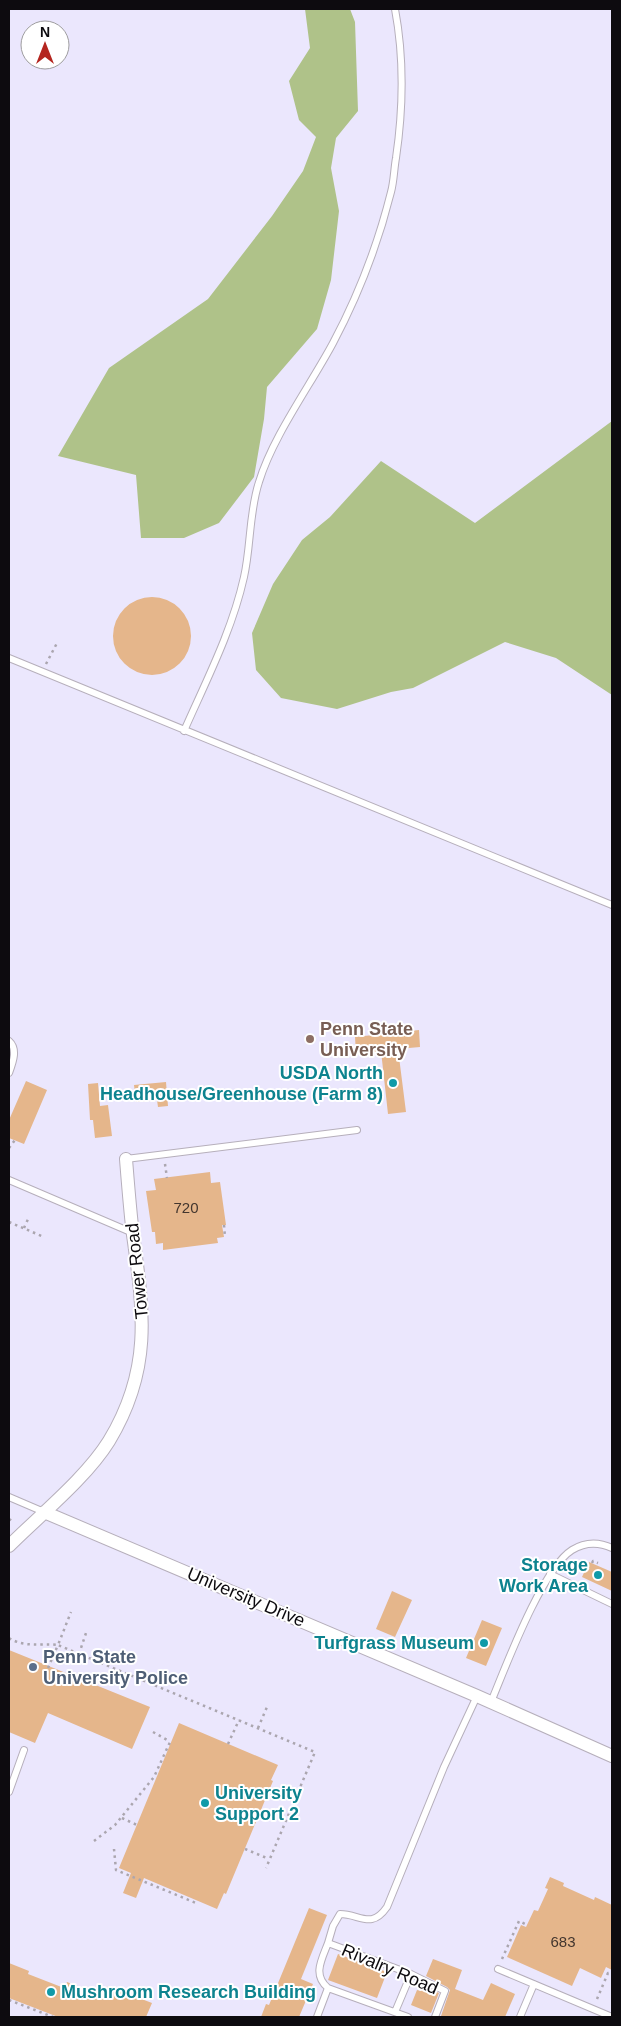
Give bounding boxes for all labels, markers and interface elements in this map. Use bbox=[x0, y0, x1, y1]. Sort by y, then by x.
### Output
north arrow bbox=[20, 20, 70, 70]
text: N bbox=[40, 24, 50, 40]
place label: Penn State University bbox=[320, 1019, 413, 1060]
marker: Penn State University bbox=[304, 1033, 316, 1045]
place label: USDA North Headhouse/Greenhouse (Farm 8) bbox=[100, 1063, 383, 1104]
marker: USDA North Headhouse/Greenhouse (Farm 8) bbox=[387, 1077, 399, 1089]
house number: 720 bbox=[173, 1199, 199, 1216]
street label: Tower Road bbox=[122, 1222, 152, 1320]
place label: Storage Work Area bbox=[499, 1555, 589, 1596]
street label: University Drive bbox=[184, 1563, 308, 1631]
marker: Storage Work Area bbox=[592, 1569, 604, 1581]
place label: Turfgrass Museum bbox=[314, 1633, 474, 1653]
marker: Turfgrass Museum bbox=[478, 1637, 490, 1649]
place label: Penn State University Police bbox=[43, 1647, 188, 1688]
marker: Penn State University Police bbox=[27, 1661, 39, 1673]
place label: University Support 2 bbox=[215, 1783, 302, 1824]
marker: University Support 2 bbox=[199, 1797, 211, 1809]
house number: 683 bbox=[550, 1933, 576, 1950]
street label: Rivalry Road bbox=[339, 1940, 441, 1998]
place label: Mushroom Research Building bbox=[61, 1982, 316, 2002]
marker: Mushroom Research Building bbox=[45, 1986, 57, 1998]

